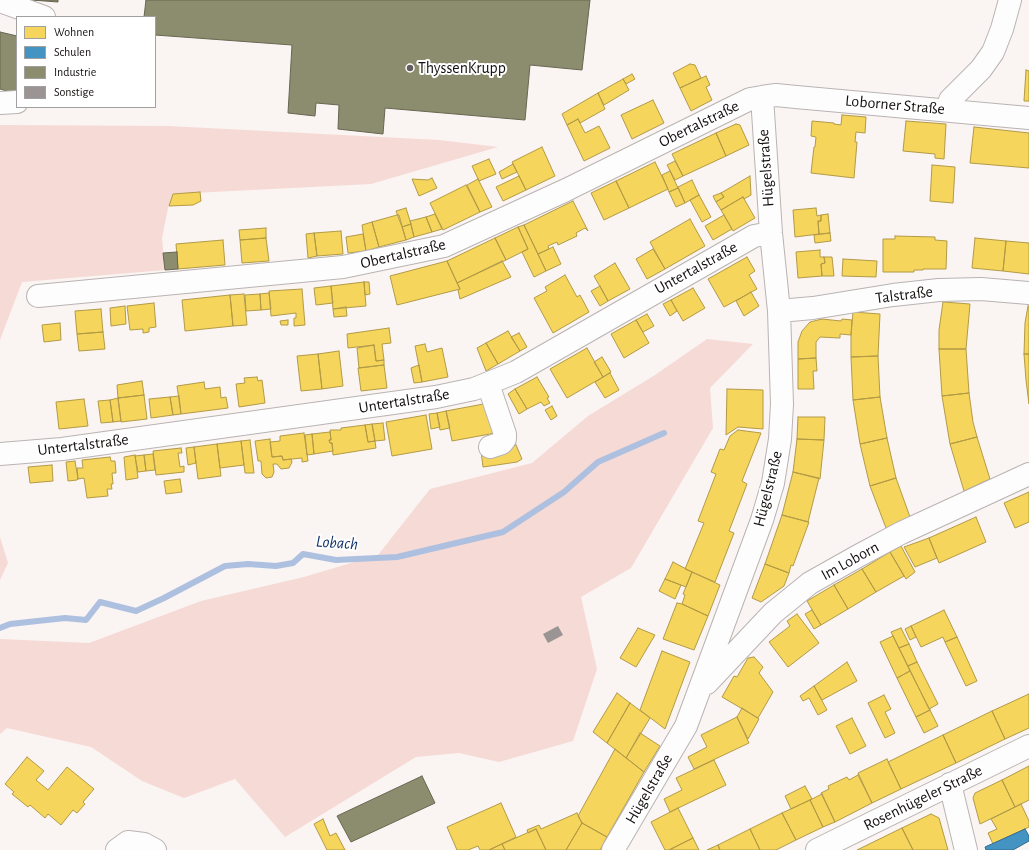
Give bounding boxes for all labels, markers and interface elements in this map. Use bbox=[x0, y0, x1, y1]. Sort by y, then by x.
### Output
legend bbox=[16, 16, 156, 108]
text: Wohnen bbox=[54, 26, 94, 38]
text: Schulen bbox=[54, 46, 91, 58]
place label: ThyssenKrupp bbox=[418, 58, 506, 78]
marker: ThyssenKrupp bbox=[405, 63, 415, 73]
text: Industrie bbox=[54, 66, 96, 78]
text: Sonstige bbox=[54, 86, 94, 98]
street label: Loborner Straße bbox=[844, 91, 946, 119]
street label: Obertalstraße bbox=[656, 96, 742, 152]
street label: Hügelstraße bbox=[754, 129, 778, 207]
street label: Obertalstraße bbox=[358, 235, 448, 273]
street label: Untertalstraße bbox=[651, 237, 741, 299]
street label: Talstraße bbox=[874, 282, 934, 308]
street label: Untertalstraße bbox=[357, 384, 451, 418]
street label: Untertalstraße bbox=[36, 430, 130, 460]
street label: Hügelstraße bbox=[749, 449, 787, 529]
water label: Lobach bbox=[315, 531, 359, 555]
street label: Im Loborn bbox=[818, 537, 882, 585]
street label: Hügelstraße bbox=[621, 751, 677, 827]
street label: Rosenhügeler Straße bbox=[860, 761, 986, 835]

